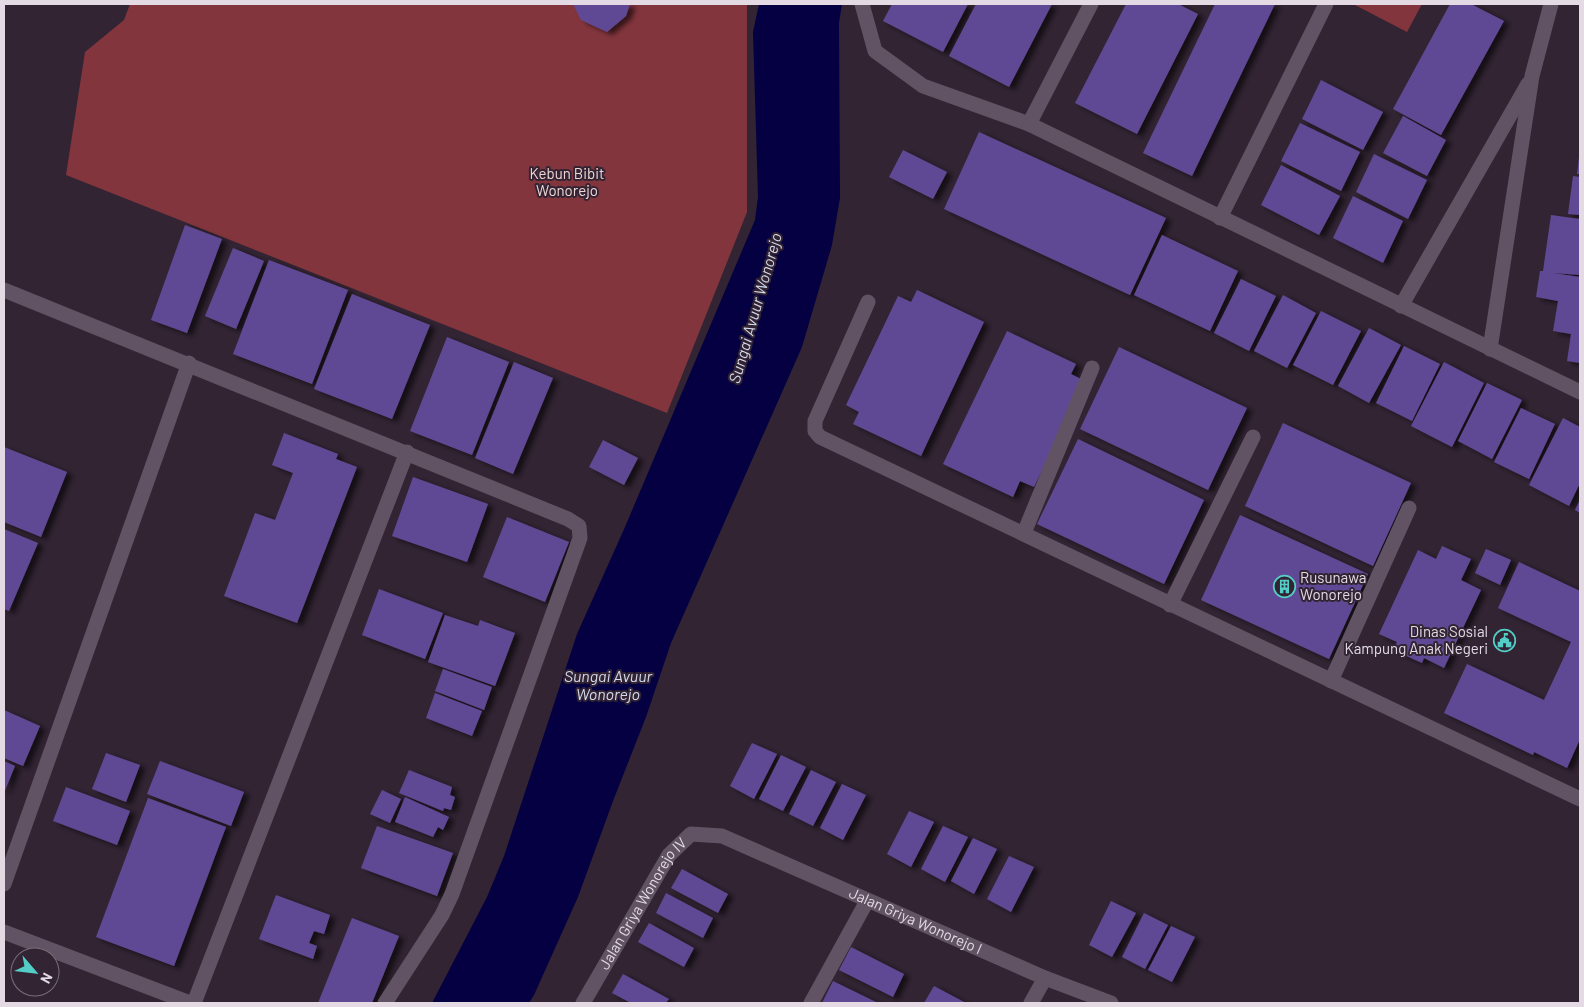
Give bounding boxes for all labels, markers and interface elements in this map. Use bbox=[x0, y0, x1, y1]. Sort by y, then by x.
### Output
park label: Kebun Bibit Wonorejo bbox=[530, 164, 604, 199]
water label: Sungai Avuur Wonorejo bbox=[724, 231, 785, 385]
place label: Rusunawa Wonorejo bbox=[1300, 568, 1366, 603]
building icon: Rusunawa Wonorejo bbox=[1272, 575, 1296, 599]
place label: Dinas Sosial Kampung Anak Negeri bbox=[1345, 622, 1488, 657]
public building icon: Dinas Sosial Kampung Anak Negeri bbox=[1492, 629, 1516, 653]
water label: Sungai Avuur Wonorejo bbox=[564, 666, 653, 703]
street label: Jalan Griya Wonorejo IV bbox=[594, 833, 690, 973]
street label: Jalan Griya Wonorejo I bbox=[847, 883, 985, 957]
north arrow bbox=[10, 947, 60, 997]
text: N bbox=[37, 970, 57, 986]

